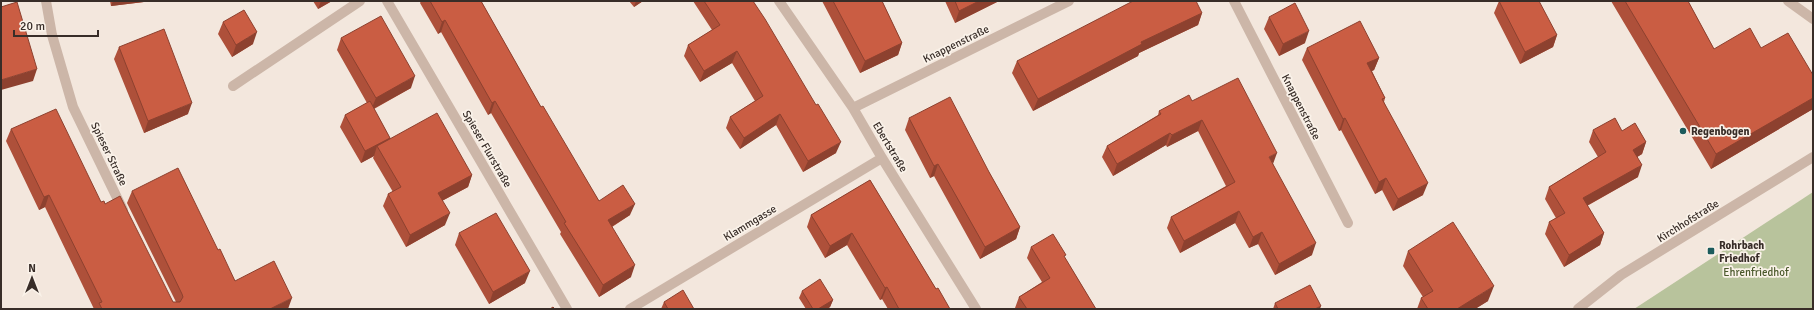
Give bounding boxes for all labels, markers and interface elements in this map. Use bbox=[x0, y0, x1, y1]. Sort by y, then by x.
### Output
scale bar bbox=[14, 12, 98, 38]
text: 20 m bbox=[20, 19, 45, 34]
street label: Knappenstraße bbox=[921, 22, 991, 66]
street label: Knappenstraße bbox=[1279, 72, 1323, 142]
street label: Spieser Flurstraße bbox=[460, 108, 514, 190]
street label: Spieser Straße bbox=[88, 120, 130, 188]
street label: Ebertstraße bbox=[870, 120, 910, 174]
place label: Regenbogen bbox=[1691, 125, 1749, 138]
marker: Regenbogen bbox=[1678, 126, 1688, 136]
street label: Kirchhofstraße bbox=[1655, 197, 1721, 245]
street label: Klammgasse bbox=[721, 202, 779, 244]
place label: Rohrbach Friedhof bbox=[1719, 239, 1764, 265]
marker: Rohrbach Friedhof bbox=[1706, 246, 1716, 256]
north arrow bbox=[12, 258, 52, 298]
text: N bbox=[28, 262, 36, 275]
park label: Ehrenfriedhof bbox=[1723, 266, 1790, 279]

